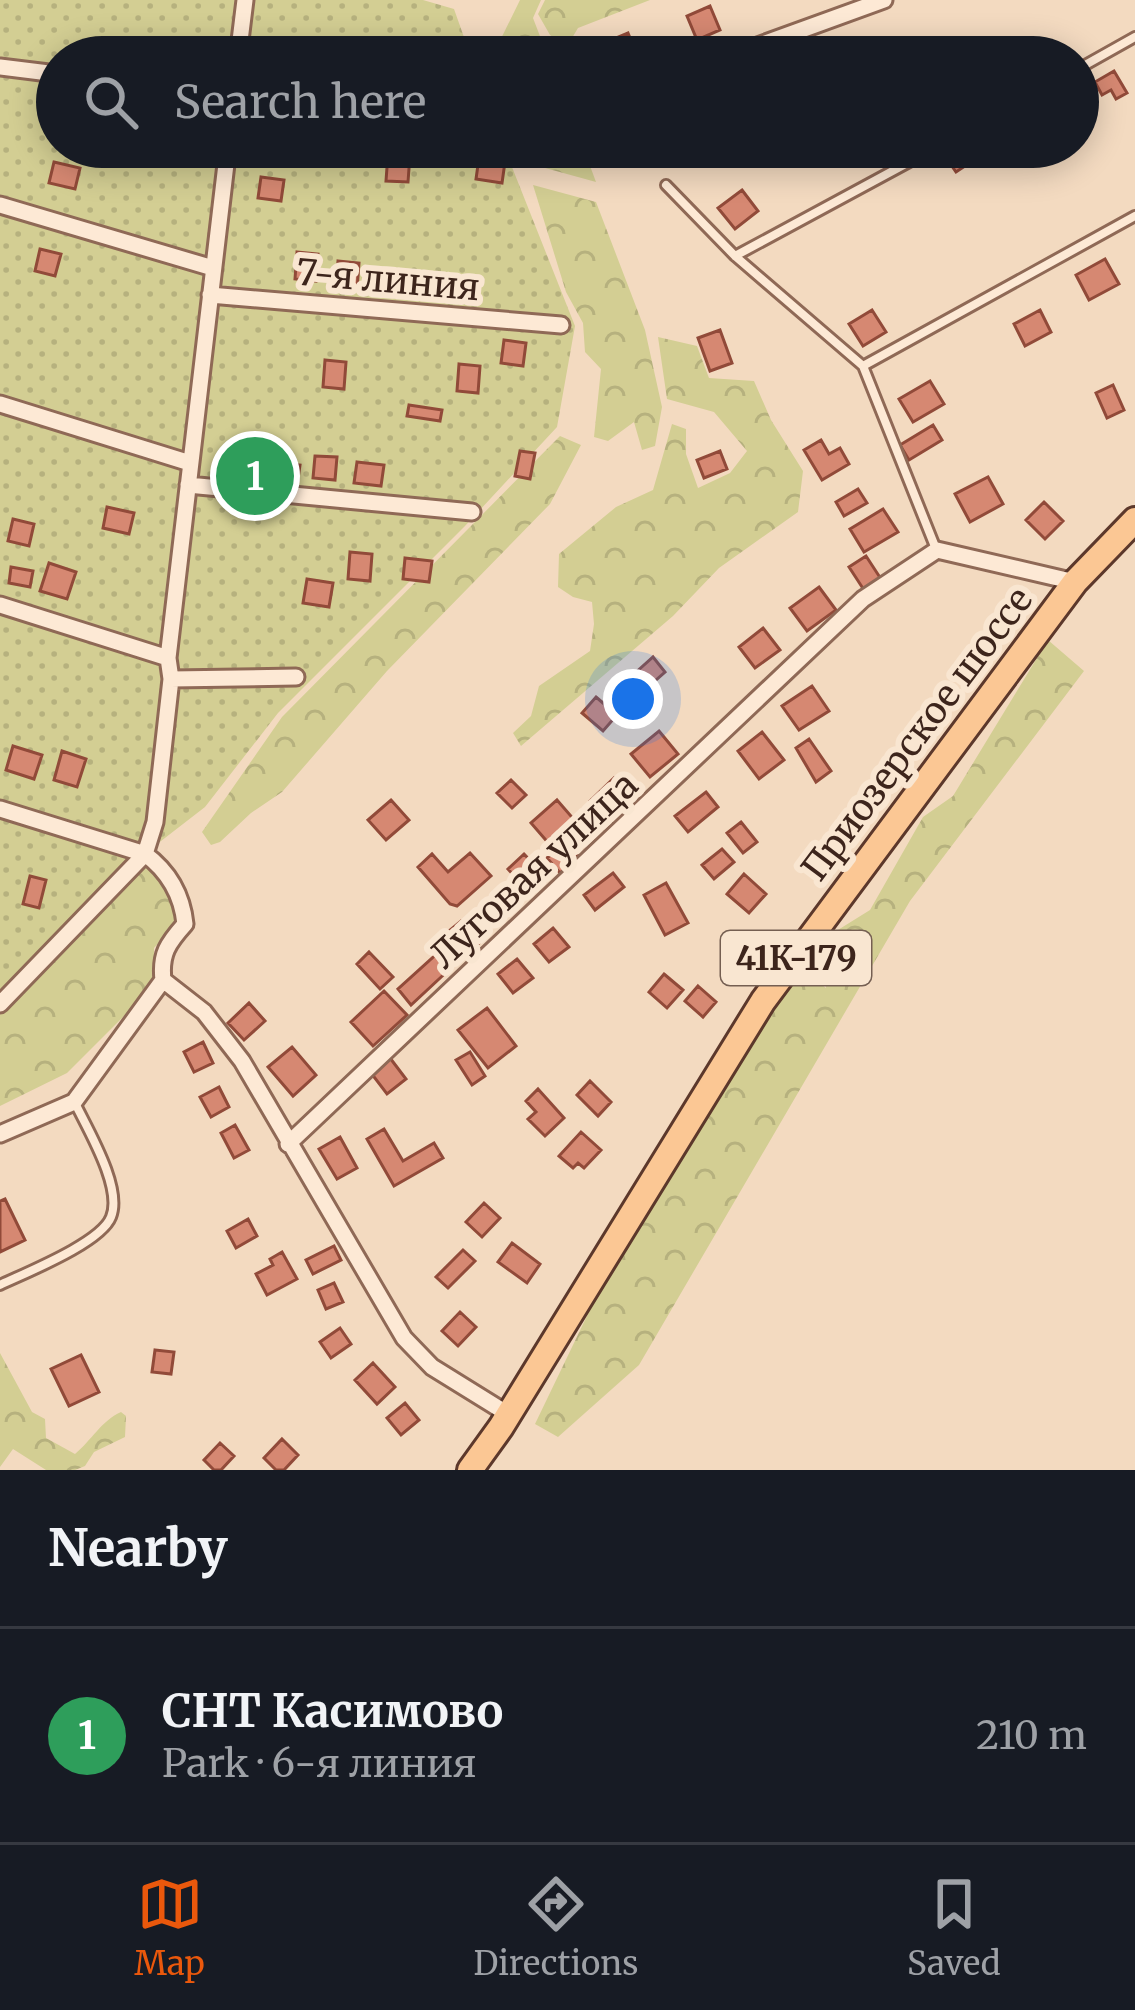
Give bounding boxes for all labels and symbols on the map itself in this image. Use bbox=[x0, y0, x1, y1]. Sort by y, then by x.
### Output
street label: 7-я линия bbox=[295, 250, 481, 310]
pin: 1 bbox=[216, 431, 294, 521]
street label: Приозерское шоссе bbox=[792, 579, 1042, 889]
your location bbox=[603, 669, 663, 729]
street label: Луговая улица bbox=[421, 763, 647, 977]
road number: 41К-179 bbox=[721, 931, 871, 985]

